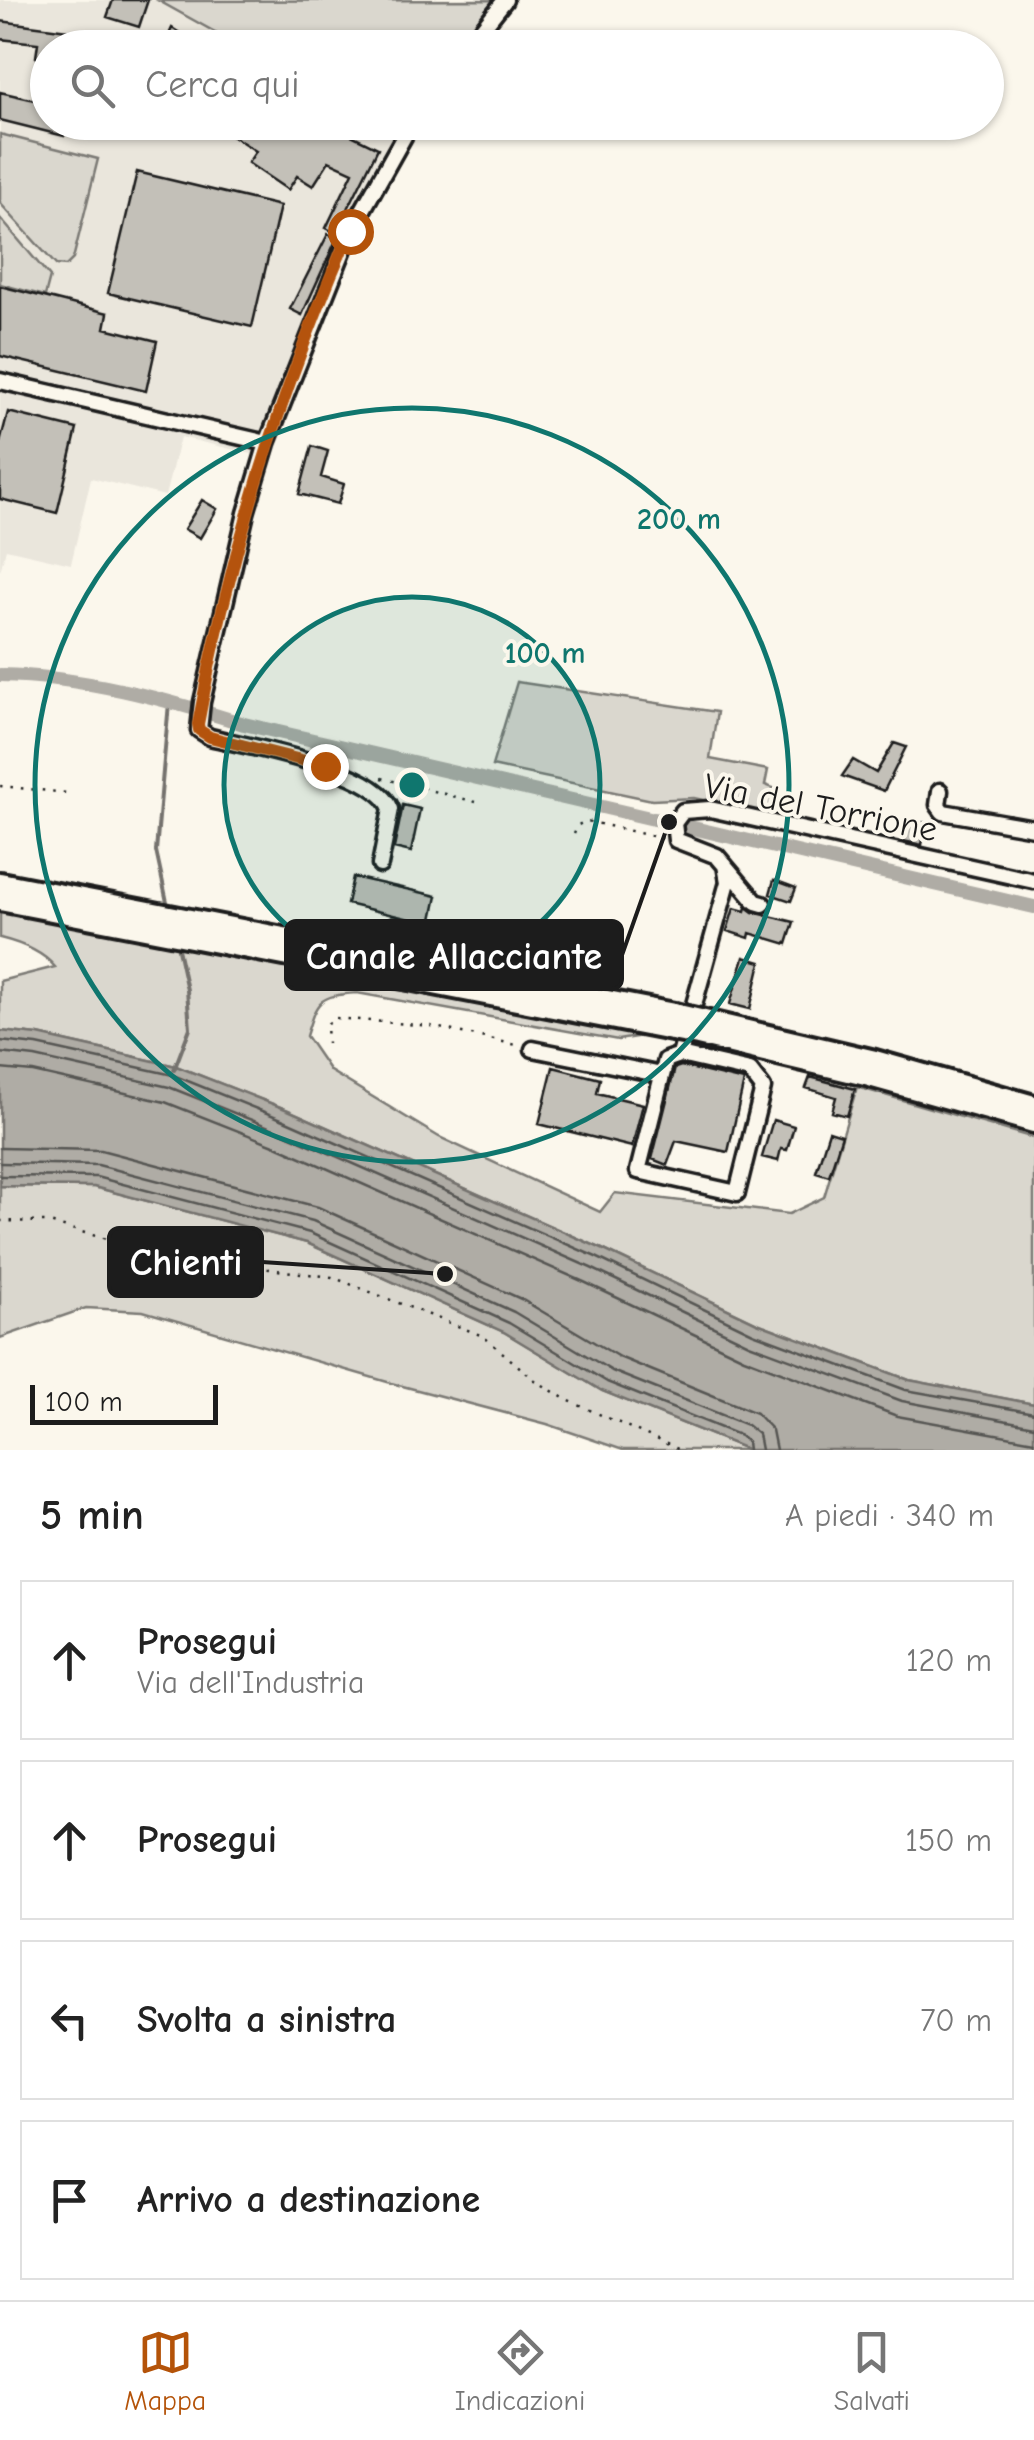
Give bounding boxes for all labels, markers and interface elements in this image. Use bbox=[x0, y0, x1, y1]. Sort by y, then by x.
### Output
search box bbox=[30, 30, 1004, 140]
icon: search bbox=[65, 58, 120, 113]
text: Cerca qui bbox=[145, 63, 300, 107]
route start bbox=[328, 209, 374, 255]
text: 200 m bbox=[637, 502, 721, 537]
text: 100 m bbox=[505, 636, 585, 671]
route end bbox=[303, 744, 349, 790]
street label: Via del Torrione bbox=[701, 765, 941, 850]
centre of rings bbox=[394, 767, 430, 803]
callout: Canale Allacciante bbox=[286, 921, 622, 989]
text: Canale Allacciante bbox=[306, 935, 602, 979]
callout: Chienti bbox=[109, 1228, 262, 1296]
text: Chienti bbox=[129, 1241, 243, 1285]
scale bar bbox=[30, 1380, 218, 1424]
text: 100 m bbox=[45, 1386, 123, 1418]
text: 5 min bbox=[40, 1491, 144, 1540]
text: A piedi · 340 m bbox=[785, 1497, 994, 1534]
text: Prosegui bbox=[137, 1620, 277, 1664]
icon: ahead bbox=[42, 1633, 97, 1688]
text: 120 m bbox=[906, 1642, 992, 1679]
text: Via dell'Industria bbox=[137, 1664, 364, 1701]
icon: ahead bbox=[42, 1813, 97, 1868]
text: Prosegui bbox=[137, 1818, 277, 1862]
text: 150 m bbox=[905, 1822, 992, 1859]
icon: left bbox=[42, 1993, 97, 2048]
text: Svolta a sinistra bbox=[137, 1998, 396, 2042]
text: 70 m bbox=[920, 2002, 992, 2039]
icon: arrive bbox=[42, 2173, 97, 2228]
text: Arrivo a destinazione bbox=[137, 2178, 480, 2222]
tab: Mappa bbox=[124, 2325, 206, 2417]
tab: Indicazioni bbox=[455, 2325, 585, 2417]
tab: Salvati bbox=[834, 2325, 910, 2417]

